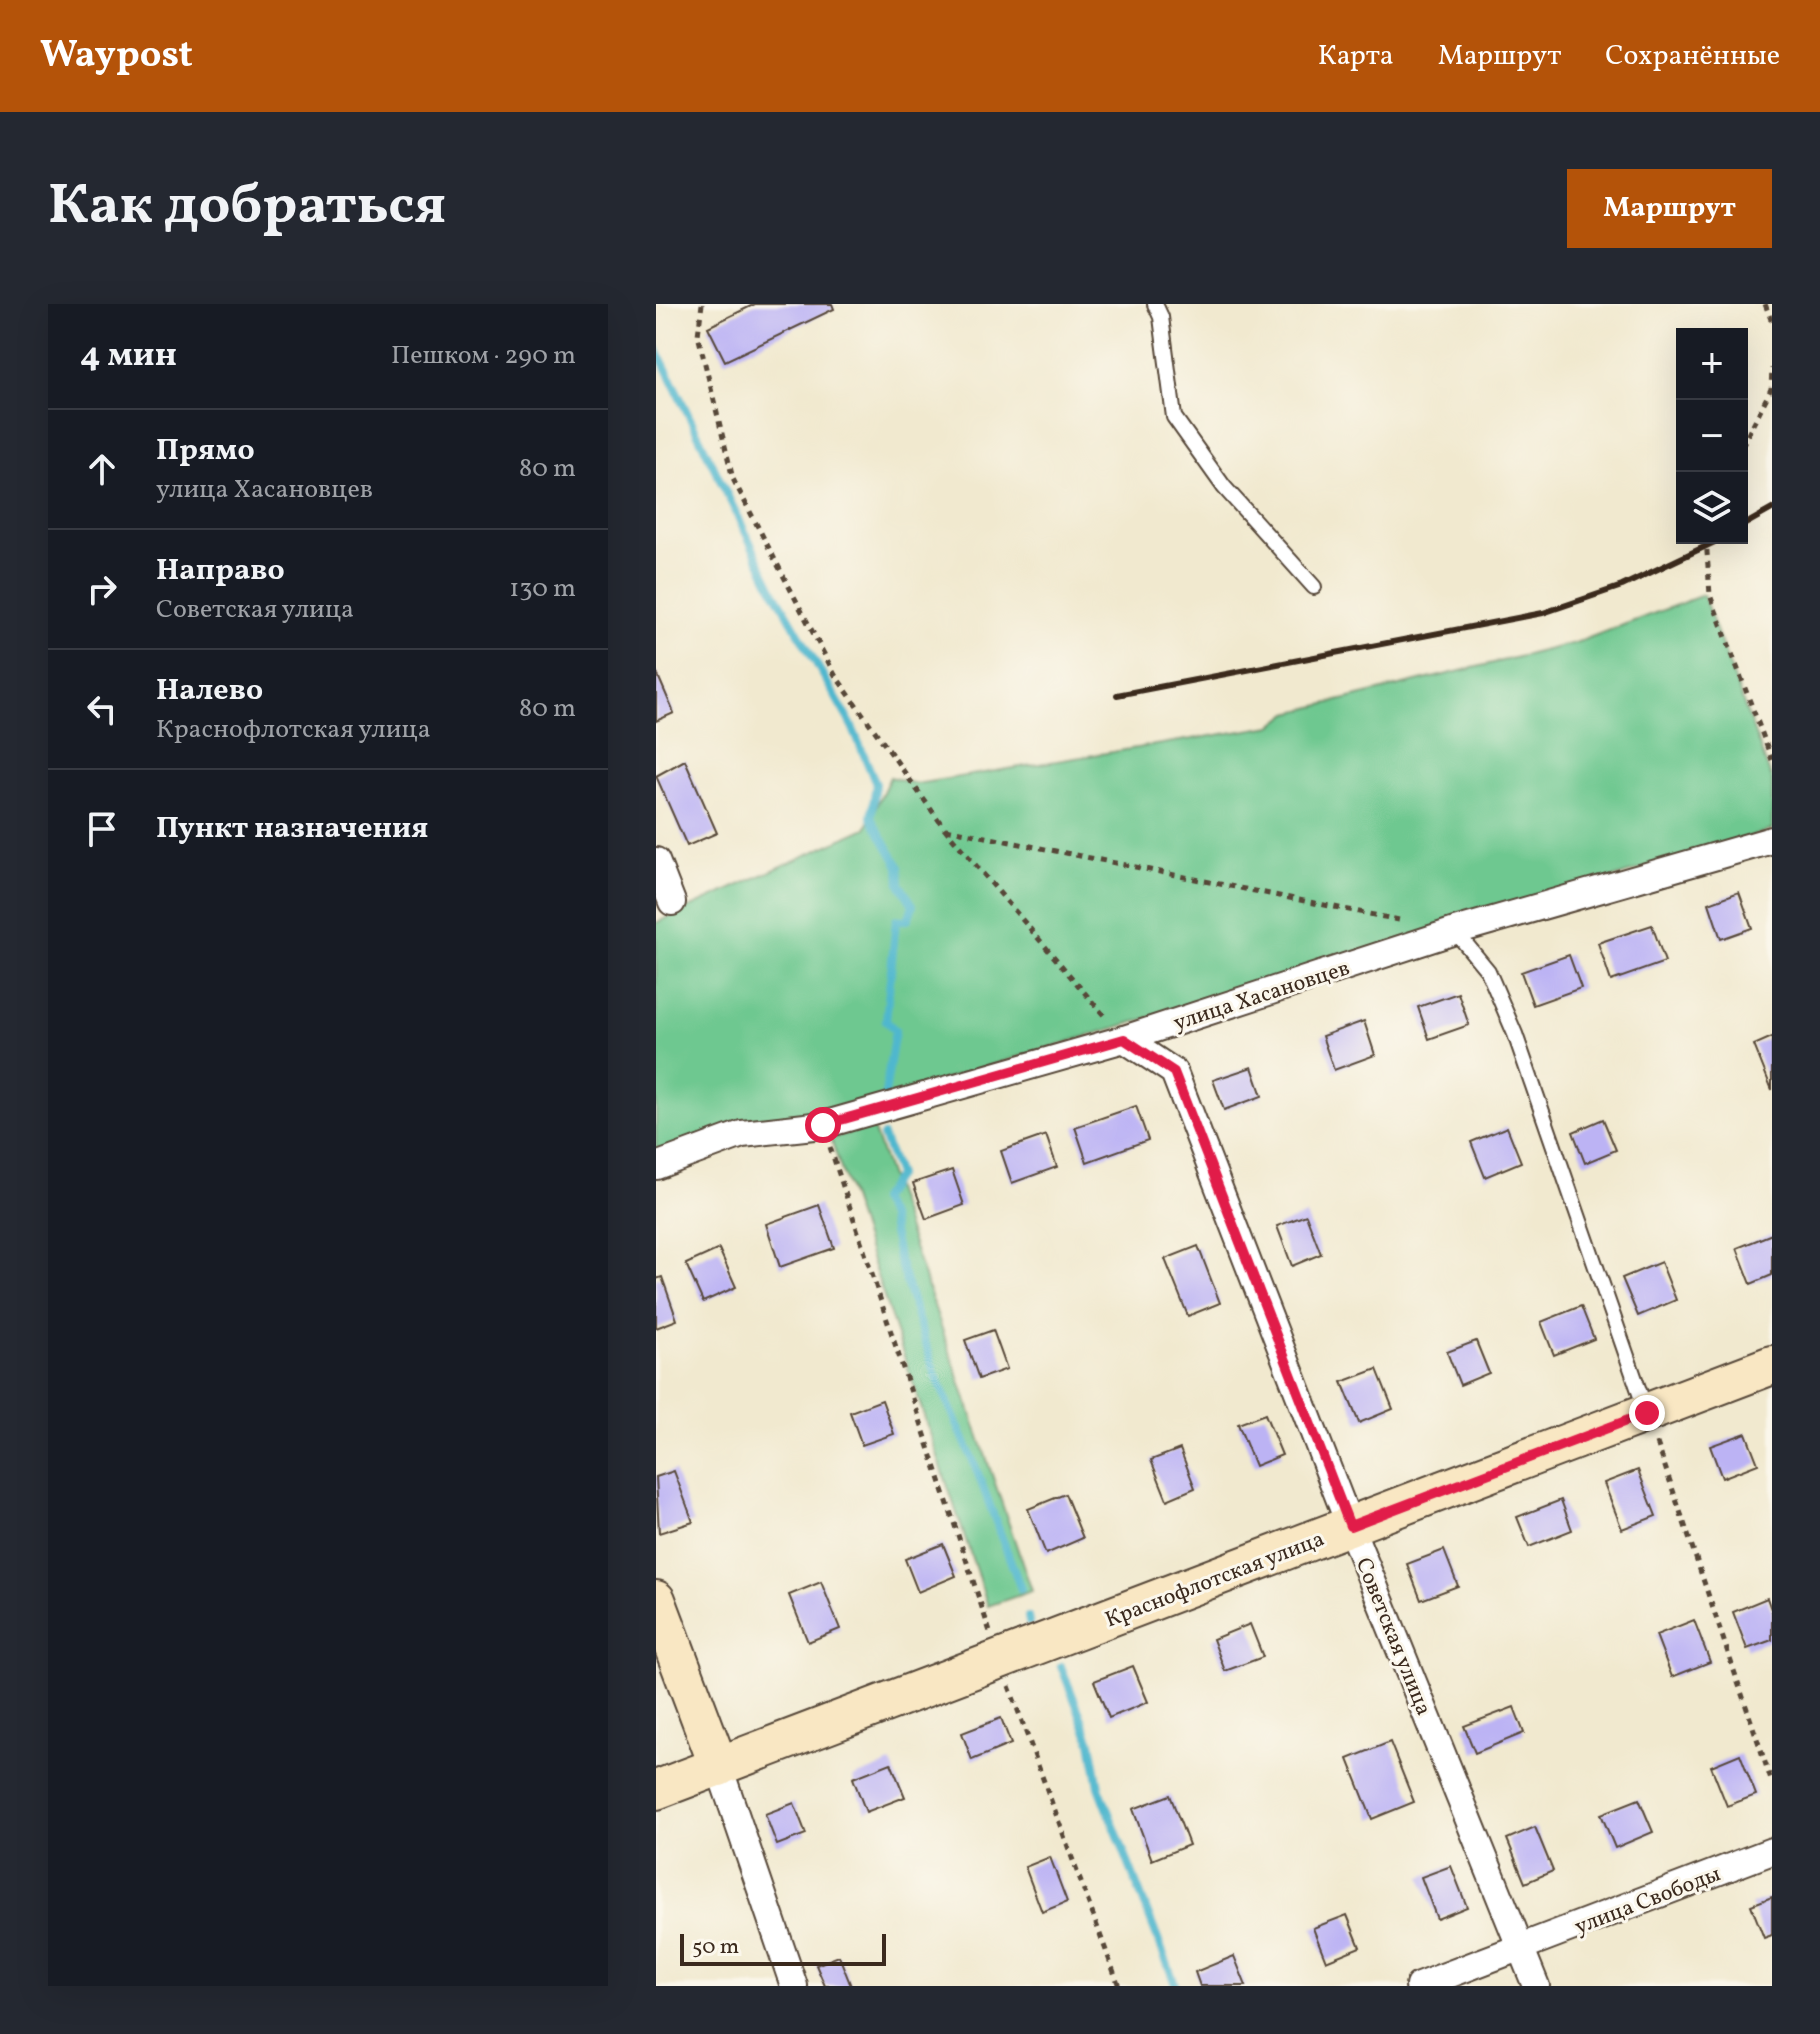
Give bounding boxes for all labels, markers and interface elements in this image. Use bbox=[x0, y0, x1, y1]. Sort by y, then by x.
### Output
text: Waypost bbox=[40, 30, 193, 83]
text: Карта bbox=[1318, 37, 1394, 76]
text: Маршрут bbox=[1438, 37, 1561, 76]
text: Сохранённые bbox=[1605, 37, 1780, 76]
text: Как добраться bbox=[48, 169, 446, 247]
button: Маршрут bbox=[1567, 169, 1772, 248]
map controls bbox=[1676, 328, 1748, 544]
button: + bbox=[1676, 328, 1748, 400]
text: 4 мин bbox=[80, 333, 177, 380]
text: Пешком · 290 m bbox=[391, 338, 576, 374]
button: − bbox=[1676, 400, 1748, 472]
text: Прямо bbox=[156, 430, 255, 472]
icon: ahead bbox=[80, 447, 124, 491]
text: 80 m bbox=[519, 451, 576, 487]
text: улица Хасановцев bbox=[156, 472, 373, 508]
button: layers bbox=[1676, 472, 1748, 544]
text: Направо bbox=[156, 550, 285, 592]
icon: right bbox=[80, 567, 124, 611]
text: 130 m bbox=[509, 571, 576, 607]
text: Советская улица bbox=[156, 592, 354, 628]
text: Налево bbox=[156, 670, 263, 712]
icon: left bbox=[80, 687, 124, 731]
text: 80 m bbox=[519, 691, 576, 727]
text: Краснофлотская улица bbox=[156, 712, 431, 748]
icon: arrive bbox=[80, 807, 124, 851]
text: Пункт назначения bbox=[156, 808, 428, 850]
street label: улица Хасановцев bbox=[1170, 953, 1354, 1039]
route start bbox=[805, 1107, 841, 1143]
route end bbox=[1629, 1395, 1665, 1431]
street label: Краснофлотская улица bbox=[1101, 1524, 1329, 1636]
street label: Советская улица bbox=[1347, 1553, 1438, 1720]
street label: улица Свободы bbox=[1570, 1859, 1725, 1943]
scale bar bbox=[680, 1930, 886, 1966]
text: 50 m bbox=[692, 1932, 739, 1963]

